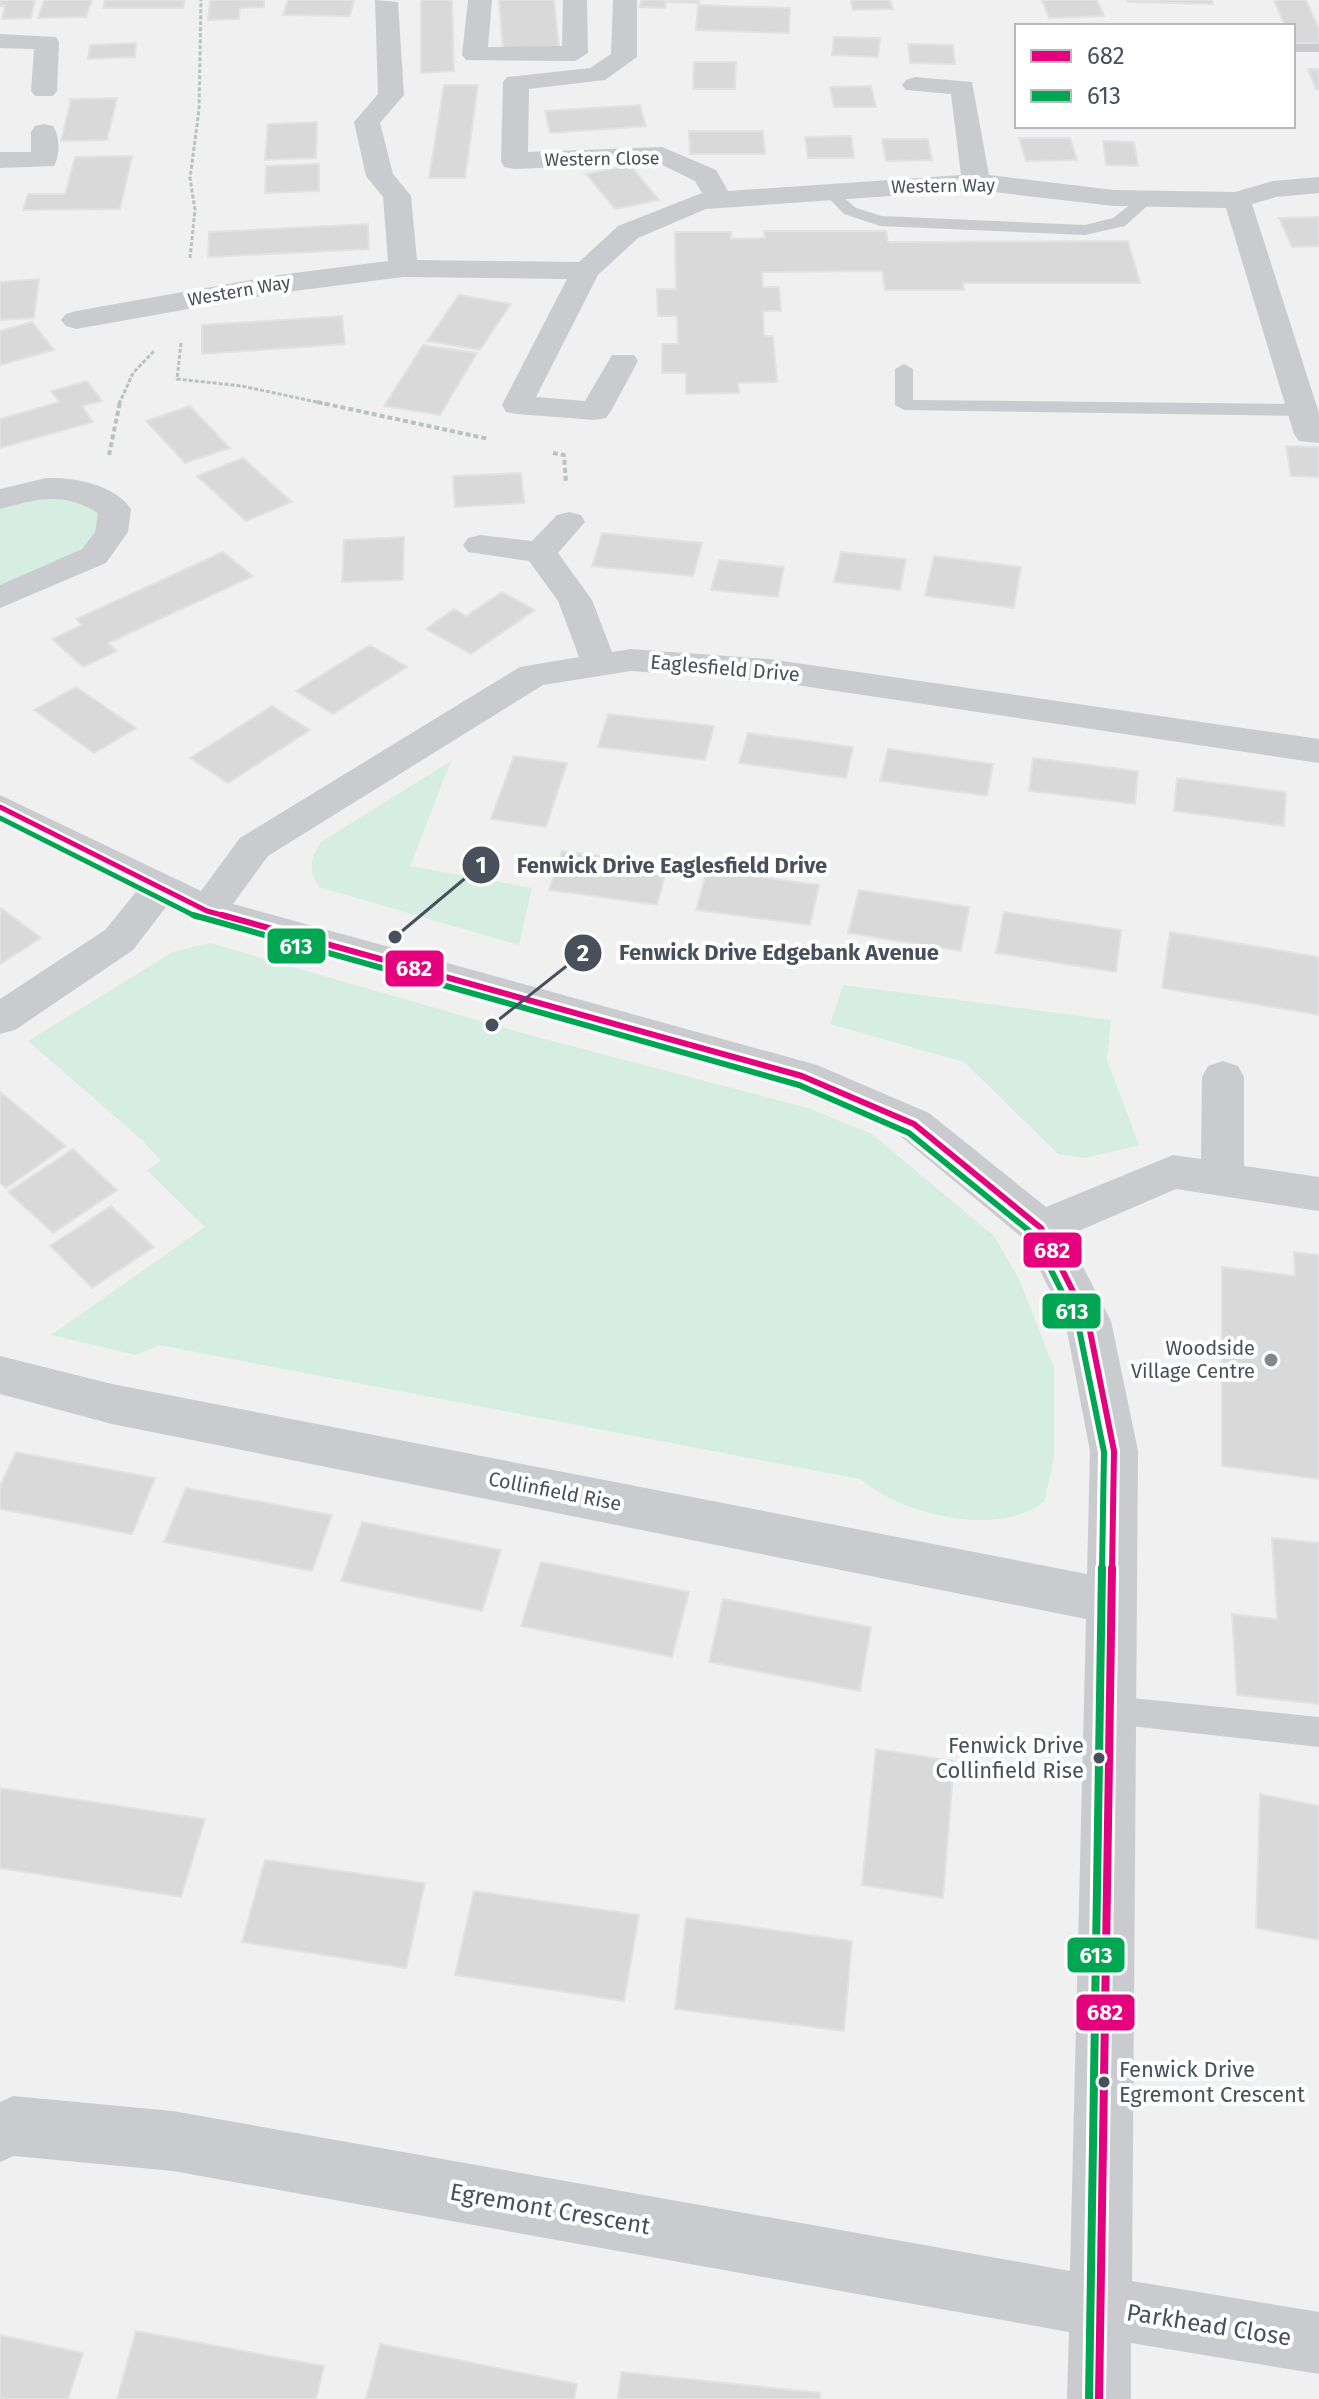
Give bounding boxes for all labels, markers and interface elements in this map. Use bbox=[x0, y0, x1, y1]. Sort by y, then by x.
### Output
legend bbox=[1015, 24, 1295, 128]
text: 682 bbox=[1087, 42, 1125, 70]
text: 613 bbox=[1087, 82, 1121, 110]
street label: Western Close bbox=[544, 147, 660, 171]
street label: Western Way bbox=[891, 174, 995, 198]
street label: Western Way bbox=[186, 271, 292, 311]
street label: Eaglesfield Drive bbox=[649, 650, 801, 686]
callout: Fenwick Drive Eaglesfield Drive bbox=[461, 842, 843, 888]
text: 1 bbox=[475, 851, 487, 879]
text: Fenwick Drive Eaglesfield Drive bbox=[517, 852, 827, 879]
line badge: 613 bbox=[266, 927, 327, 965]
callout: Fenwick Drive Edgebank Avenue bbox=[563, 930, 955, 976]
text: 613 bbox=[280, 933, 312, 960]
text: 2 bbox=[577, 939, 589, 967]
text: Fenwick Drive Edgebank Avenue bbox=[619, 939, 939, 966]
line badge: 682 bbox=[384, 949, 445, 988]
text: 682 bbox=[396, 955, 432, 982]
line badge: 682 bbox=[1022, 1231, 1083, 1269]
text: 682 bbox=[1034, 1237, 1070, 1264]
line badge: 613 bbox=[1041, 1292, 1102, 1330]
text: 613 bbox=[1056, 1298, 1088, 1325]
place label: Woodside Village Centre bbox=[1131, 1336, 1255, 1383]
marker: Woodside Village Centre bbox=[1262, 1351, 1280, 1369]
street label: Collinfield Rise bbox=[486, 1466, 624, 1516]
place label: Fenwick Drive Collinfield Rise bbox=[936, 1732, 1084, 1784]
marker: Fenwick Drive Collinfield Rise bbox=[1091, 1750, 1107, 1766]
line badge: 613 bbox=[1066, 1936, 1126, 1974]
text: 613 bbox=[1080, 1942, 1112, 1969]
line badge: 682 bbox=[1075, 1993, 1136, 2032]
text: 682 bbox=[1087, 1999, 1123, 2026]
place label: Fenwick Drive Egremont Crescent bbox=[1119, 2056, 1305, 2108]
marker: Fenwick Drive Egremont Crescent bbox=[1096, 2074, 1112, 2090]
street label: Egremont Crescent bbox=[448, 2178, 653, 2240]
street label: Parkhead Close bbox=[1125, 2298, 1293, 2352]

